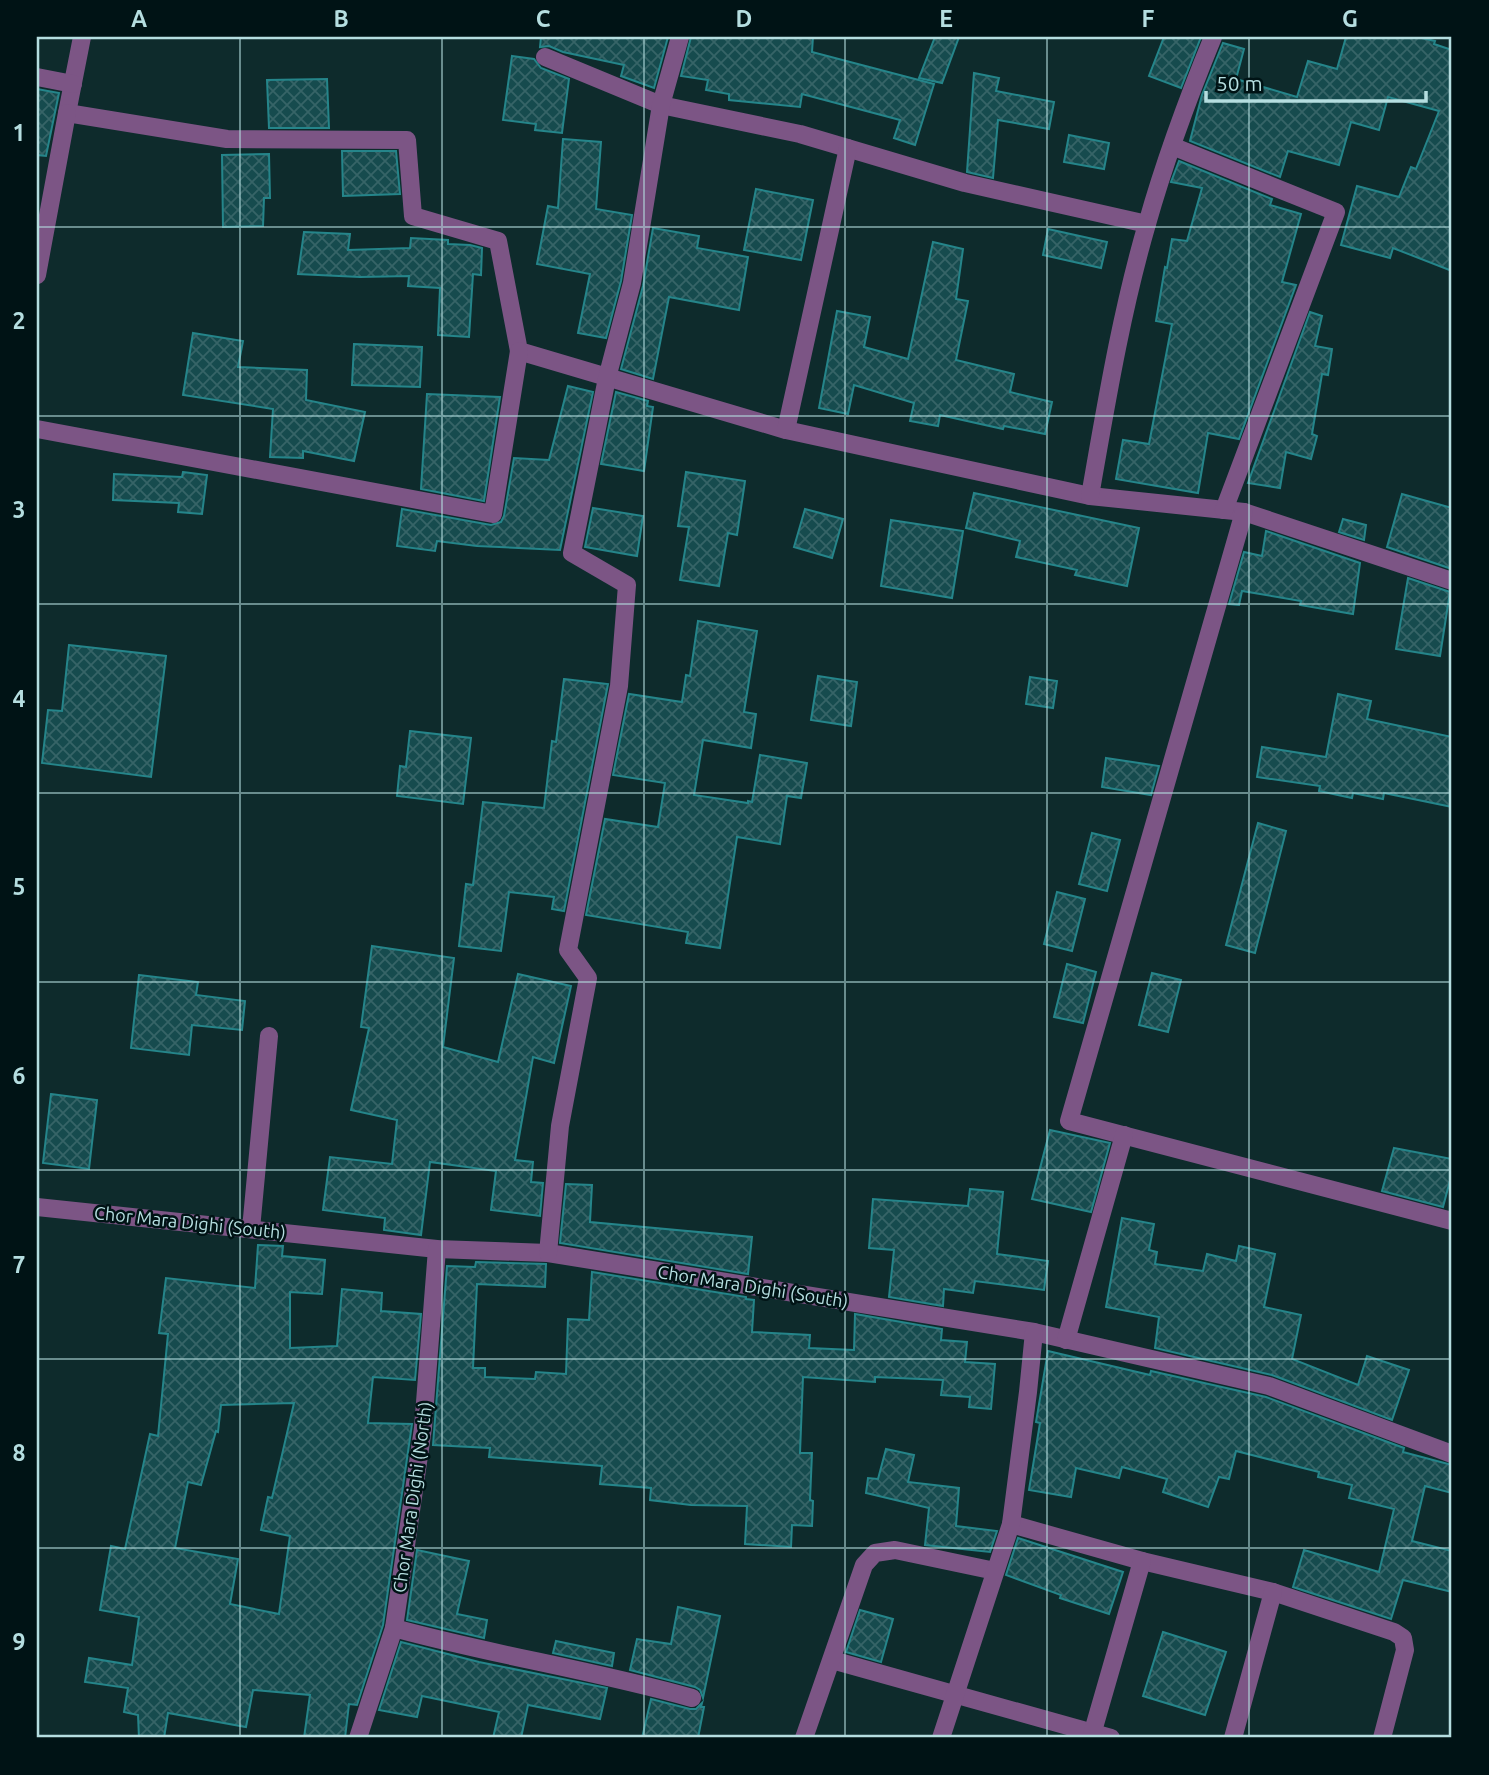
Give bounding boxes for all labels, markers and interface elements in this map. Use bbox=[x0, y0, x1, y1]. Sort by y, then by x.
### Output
text: A bbox=[131, 6, 147, 31]
text: B bbox=[333, 6, 349, 31]
text: C bbox=[536, 6, 551, 31]
text: D bbox=[736, 6, 752, 31]
text: E bbox=[939, 6, 953, 31]
text: F bbox=[1142, 6, 1155, 31]
text: G bbox=[1342, 6, 1358, 31]
scale bar bbox=[1206, 60, 1426, 104]
text: 50 m bbox=[1216, 71, 1263, 95]
text: 1 bbox=[13, 120, 25, 145]
text: 2 bbox=[13, 308, 25, 333]
text: 3 bbox=[13, 497, 25, 522]
text: 4 bbox=[13, 686, 26, 711]
text: 5 bbox=[13, 874, 25, 899]
text: 6 bbox=[13, 1063, 26, 1088]
street label: Chor Mara Dighi (South) bbox=[93, 1202, 287, 1243]
text: 7 bbox=[13, 1252, 25, 1277]
street label: Chor Mara Dighi (South) bbox=[656, 1261, 850, 1312]
street label: Chor Mara Dighi (North) bbox=[389, 1400, 436, 1594]
text: 8 bbox=[13, 1440, 25, 1465]
text: 9 bbox=[13, 1629, 25, 1654]

